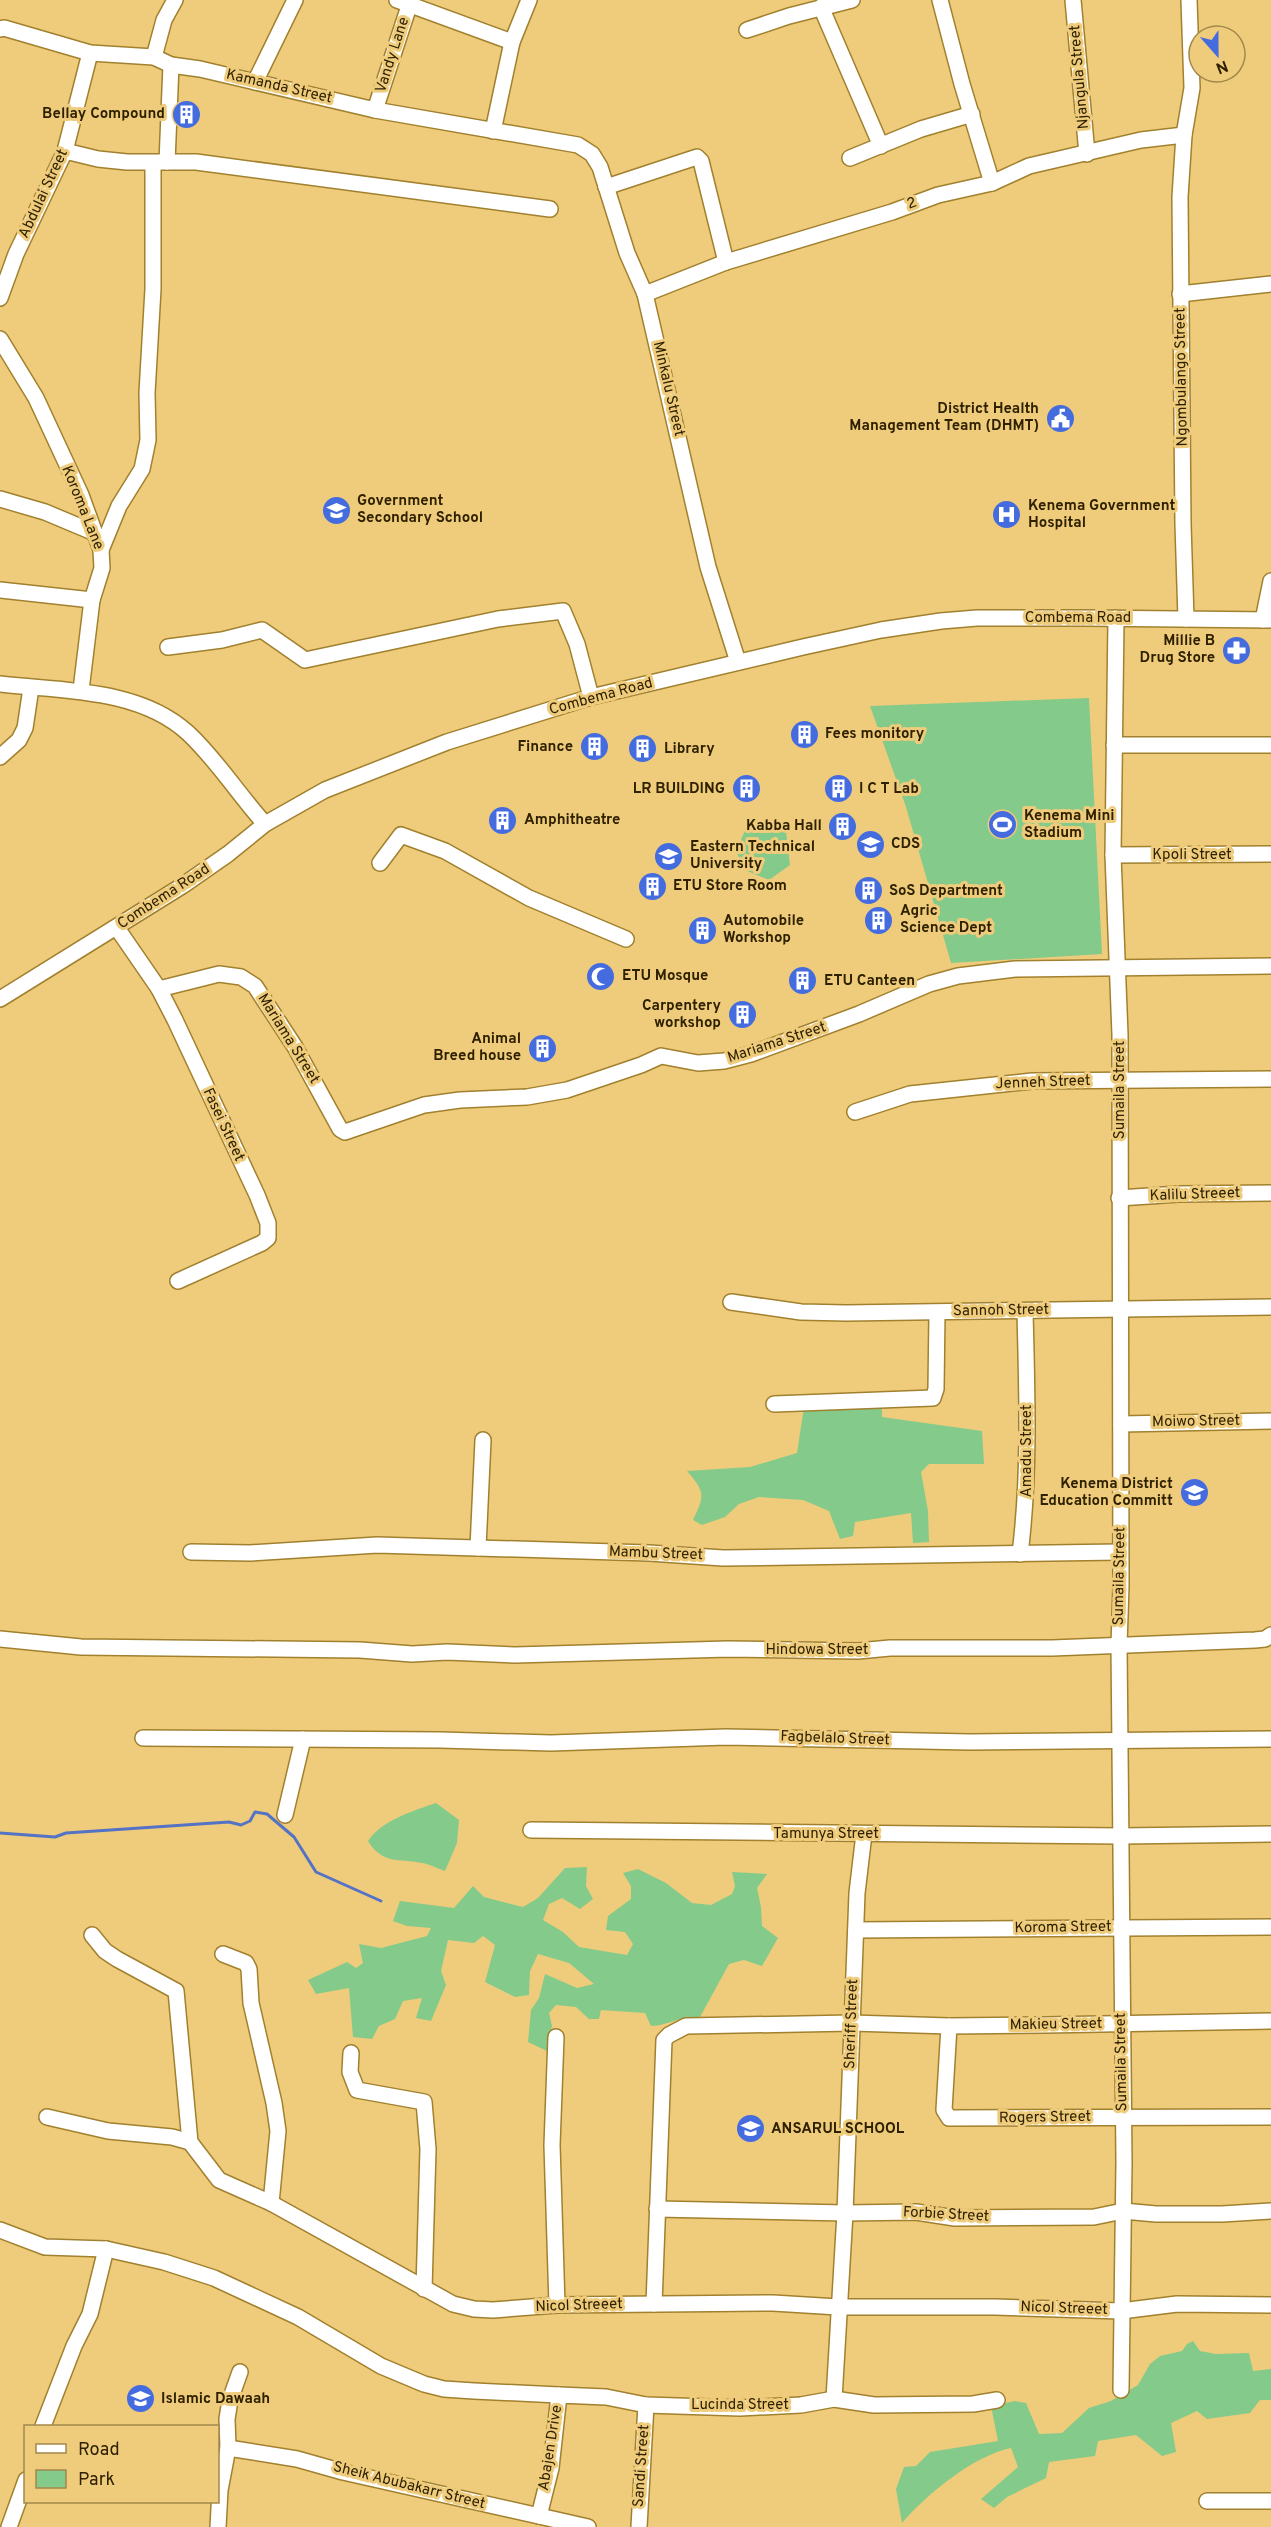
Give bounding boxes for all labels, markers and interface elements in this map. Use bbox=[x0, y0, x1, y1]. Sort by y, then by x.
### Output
street label: Vandy Lane bbox=[372, 15, 414, 95]
street label: Njangula Street bbox=[1066, 24, 1094, 130]
north arrow bbox=[1187, 24, 1247, 84]
text: N bbox=[1213, 55, 1231, 78]
street label: Kamanda Street bbox=[224, 66, 334, 108]
building icon: Bellay Compound bbox=[170, 98, 202, 130]
place label: Bellay Compound bbox=[42, 105, 165, 124]
street label: Abdulai Street bbox=[15, 146, 73, 242]
street label: 2 bbox=[904, 193, 920, 215]
street label: Ngombulango Street bbox=[1171, 307, 1193, 447]
street label: Minkalu Street bbox=[648, 340, 688, 438]
place label: District Health Management Team (DHMT) bbox=[849, 400, 1039, 436]
public building icon: District Health Management Team (DHMT) bbox=[1044, 402, 1076, 434]
street label: Koroma Lane bbox=[57, 463, 107, 553]
place label: Government Secondary School bbox=[357, 492, 483, 528]
school or university icon: Government Secondary School bbox=[320, 494, 352, 526]
place label: Kenema Government Hospital bbox=[1028, 497, 1175, 533]
hospital icon: Kenema Government Hospital bbox=[991, 499, 1023, 531]
street label: Combema Road bbox=[1025, 609, 1131, 628]
place label: Millie B Drug Store bbox=[1139, 632, 1215, 668]
pharmacy icon: Millie B Drug Store bbox=[1220, 634, 1252, 666]
street label: Combema Road bbox=[547, 674, 655, 720]
building icon: Fees monitory bbox=[788, 718, 820, 750]
place label: Fees monitory bbox=[825, 725, 925, 744]
building icon: Finance bbox=[578, 731, 610, 763]
building icon: Library bbox=[627, 733, 659, 765]
place label: Finance bbox=[517, 738, 573, 757]
place label: Library bbox=[664, 740, 715, 759]
building icon: LR BUILDING bbox=[730, 773, 762, 805]
building icon: I C T Lab bbox=[822, 773, 854, 805]
place label: LR BUILDING bbox=[633, 780, 725, 799]
place label: I C T Lab bbox=[859, 780, 919, 799]
building icon: Amphitheatre bbox=[487, 804, 519, 836]
place label: Kenema Mini Stadium bbox=[1024, 807, 1115, 843]
sports icon: Kenema Mini Stadium bbox=[987, 809, 1019, 841]
building icon: Kabba Hall bbox=[827, 810, 859, 842]
place label: Amphitheatre bbox=[524, 811, 620, 830]
place label: Kabba Hall bbox=[746, 817, 822, 836]
school or university icon: CDS bbox=[854, 828, 886, 860]
place label: CDS bbox=[891, 835, 920, 854]
place label: Eastern Technical University bbox=[690, 838, 815, 874]
school or university icon: Eastern Technical University bbox=[653, 840, 685, 872]
street label: Kpoli Street bbox=[1152, 846, 1232, 865]
street label: Combema Road bbox=[114, 860, 214, 934]
building icon: ETU Store Room bbox=[636, 870, 668, 902]
building icon: SoS Department bbox=[852, 875, 884, 907]
place label: ETU Store Room bbox=[673, 877, 787, 896]
place label: SoS Department bbox=[889, 882, 1003, 901]
place label: Agric Science Dept bbox=[900, 902, 992, 938]
building icon: Agric Science Dept bbox=[863, 904, 895, 936]
place label: Automobile Workshop bbox=[723, 912, 804, 948]
building icon: Automobile Workshop bbox=[686, 914, 718, 946]
mosque icon: ETU Mosque bbox=[585, 960, 617, 992]
building icon: ETU Canteen bbox=[787, 965, 819, 997]
place label: ETU Mosque bbox=[622, 967, 708, 986]
place label: ETU Canteen bbox=[824, 972, 915, 991]
street label: Mariama Street bbox=[253, 990, 323, 1088]
place label: Carpentery workshop bbox=[642, 997, 721, 1033]
building icon: Carpentery workshop bbox=[726, 999, 758, 1031]
street label: Mariama Street bbox=[725, 1018, 829, 1068]
place label: Animal Breed house bbox=[433, 1030, 521, 1066]
building icon: Animal Breed house bbox=[526, 1032, 558, 1064]
street label: Sumaila Street bbox=[1111, 1041, 1130, 1139]
street label: Jenneh Street bbox=[995, 1072, 1091, 1094]
street label: Fasei Street bbox=[198, 1085, 248, 1165]
street label: Kalilu Streeet bbox=[1149, 1184, 1241, 1206]
street label: Sannoh Street bbox=[953, 1301, 1049, 1321]
street label: Amadu Street bbox=[1018, 1405, 1037, 1497]
street label: Moiwo Street bbox=[1152, 1412, 1240, 1432]
place label: Kenema District Education Committ bbox=[1039, 1475, 1173, 1511]
school or university icon: Kenema District Education Committ bbox=[1178, 1477, 1210, 1509]
street label: Sumaila Street bbox=[1110, 1527, 1130, 1625]
street label: Mambu Street bbox=[609, 1543, 703, 1565]
street label: Hindowa Street bbox=[766, 1641, 868, 1660]
street label: Fagbelalo Street bbox=[780, 1728, 890, 1750]
street label: Tamunya Street bbox=[773, 1825, 879, 1844]
street label: Koroma Street bbox=[1014, 1918, 1112, 1938]
street label: Sheriff Street bbox=[841, 1979, 863, 2069]
street label: Sumaila Street bbox=[1112, 2013, 1132, 2111]
street label: Makieu Street bbox=[1010, 2015, 1102, 2035]
street label: Rogers Street bbox=[999, 2108, 1091, 2128]
school or university icon: ANSARUL SCHOOL bbox=[734, 2113, 766, 2145]
place label: ANSARUL SCHOOL bbox=[771, 2120, 905, 2139]
street label: Forbie Street bbox=[902, 2203, 990, 2227]
street label: Nicol Streeet bbox=[535, 2295, 623, 2317]
street label: Nicol Streeet bbox=[1020, 2298, 1108, 2320]
school or university icon: Islamic Dawaah bbox=[124, 2383, 156, 2415]
place label: Islamic Dawaah bbox=[161, 2390, 270, 2409]
street label: Lucinda Street bbox=[691, 2396, 789, 2415]
street label: Abajen Drive bbox=[535, 2404, 567, 2492]
street label: Sandi Street bbox=[630, 2424, 654, 2508]
legend bbox=[24, 2425, 219, 2503]
text: Road bbox=[78, 2439, 120, 2462]
street label: Sheik Abubakarr Street bbox=[331, 2458, 487, 2514]
text: Park bbox=[78, 2469, 115, 2492]

